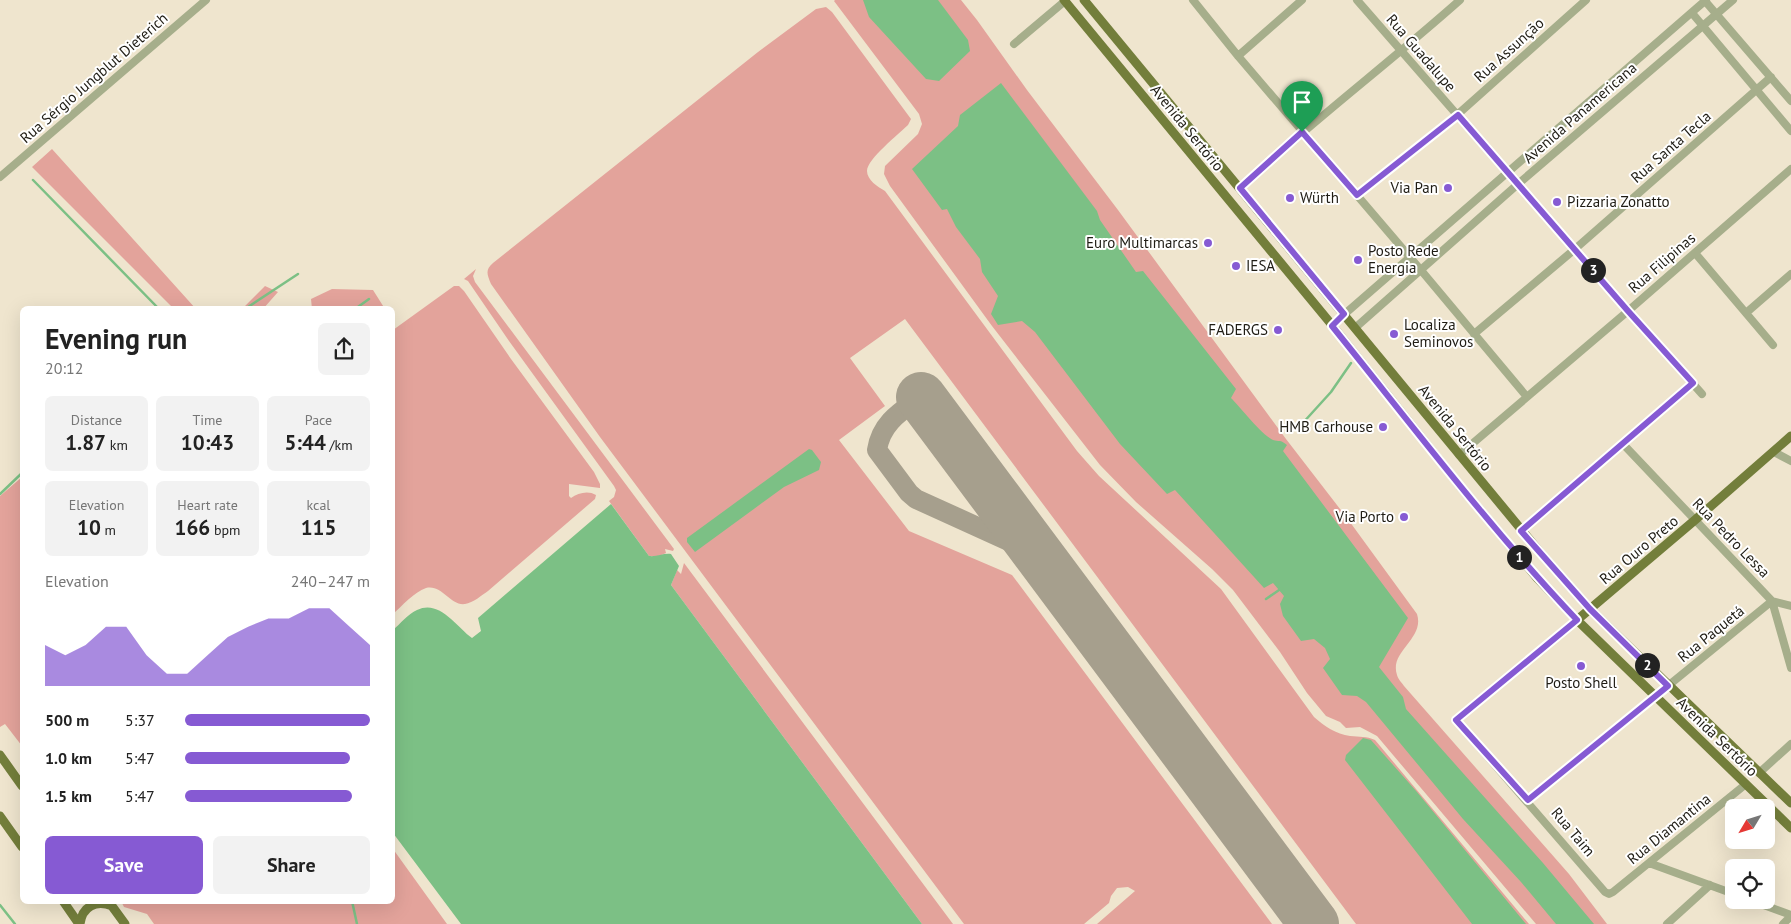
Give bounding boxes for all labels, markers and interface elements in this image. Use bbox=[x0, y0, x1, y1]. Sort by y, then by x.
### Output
street label: Rua Sérgio Jungblut Dieterich bbox=[16, 8, 171, 147]
street label: Rua Guadalupe bbox=[1382, 10, 1460, 95]
street label: Rua Assunção bbox=[1470, 13, 1548, 86]
street label: Avenida Panamericana bbox=[1519, 58, 1640, 167]
street label: Avenida Sertório bbox=[1147, 81, 1228, 175]
pin bbox=[1281, 81, 1323, 132]
icon: arrive bbox=[1288, 88, 1316, 116]
street label: Rua Santa Tecla bbox=[1627, 107, 1715, 187]
place label: Via Pan bbox=[1390, 178, 1438, 197]
marker: Via Pan bbox=[1442, 182, 1454, 194]
place label: Würth bbox=[1300, 188, 1339, 207]
marker: Würth bbox=[1284, 192, 1296, 204]
place label: Pizzaria Zonatto bbox=[1567, 192, 1670, 211]
marker: Pizzaria Zonatto bbox=[1551, 196, 1563, 208]
street label: Rua Filipinas bbox=[1624, 228, 1699, 297]
place label: Euro Multimarcas bbox=[1086, 233, 1198, 252]
marker: Euro Multimarcas bbox=[1202, 237, 1214, 249]
place label: Posto Rede Energia bbox=[1368, 241, 1439, 277]
marker: Posto Rede Energia bbox=[1352, 254, 1364, 266]
place label: IESA bbox=[1246, 256, 1275, 275]
pin: 3 bbox=[1580, 258, 1606, 282]
marker: IESA bbox=[1230, 260, 1242, 272]
text: 3 bbox=[1590, 261, 1597, 279]
place label: Localiza Seminovos bbox=[1404, 315, 1473, 351]
text: Evening run bbox=[45, 320, 187, 357]
place label: FADERGS bbox=[1208, 320, 1268, 339]
button: share bbox=[318, 323, 370, 375]
marker: FADERGS bbox=[1272, 324, 1284, 336]
marker: Localiza Seminovos bbox=[1388, 328, 1400, 340]
text: 20:12 bbox=[45, 358, 83, 378]
street label: Avenida Sertório bbox=[1415, 381, 1496, 475]
text: Distance bbox=[71, 411, 122, 429]
text: Time bbox=[192, 411, 223, 429]
text: Pace bbox=[305, 411, 332, 429]
place label: HMB Carhouse bbox=[1279, 417, 1373, 436]
marker: HMB Carhouse bbox=[1377, 421, 1389, 433]
text: 1.87 bbox=[65, 429, 106, 456]
text: 10:43 bbox=[181, 429, 234, 456]
text: 5:44 bbox=[284, 429, 326, 456]
text: km bbox=[106, 436, 128, 454]
text: /km bbox=[326, 436, 353, 454]
street label: Rua Pedro Lessa bbox=[1689, 494, 1774, 581]
text: Elevation bbox=[69, 496, 124, 514]
text: Heart rate bbox=[177, 496, 238, 514]
text: kcal bbox=[307, 496, 330, 514]
place label: Via Porto bbox=[1335, 507, 1394, 526]
marker: Via Porto bbox=[1398, 511, 1410, 523]
street label: Rua Ouro Preto bbox=[1595, 511, 1682, 588]
text: 10 bbox=[77, 514, 101, 541]
text: 166 bbox=[175, 514, 210, 541]
text: 115 bbox=[301, 514, 336, 541]
text: m bbox=[101, 521, 116, 539]
text: bpm bbox=[210, 521, 240, 539]
pin: 1 bbox=[1506, 544, 1532, 570]
text: 1 bbox=[1516, 548, 1523, 566]
text: Elevation bbox=[45, 571, 109, 591]
text: 240–247 m bbox=[291, 571, 370, 591]
street label: Rua Paquetá bbox=[1674, 601, 1748, 666]
pin: 2 bbox=[1634, 652, 1660, 678]
text: 2 bbox=[1644, 656, 1651, 674]
marker: Posto Shell bbox=[1575, 660, 1587, 672]
place label: Posto Shell bbox=[1545, 673, 1617, 692]
street label: Avenida Sertório bbox=[1673, 693, 1762, 780]
text: 500 m bbox=[45, 710, 89, 730]
text: 5:37 bbox=[125, 710, 155, 730]
text: 1.0 km bbox=[45, 748, 92, 768]
text: 5:47 bbox=[125, 748, 155, 768]
text: 1.5 km bbox=[45, 786, 92, 806]
text: 5:47 bbox=[125, 786, 155, 806]
street label: Rua Diamantina bbox=[1623, 789, 1714, 868]
north arrow bbox=[1725, 799, 1775, 849]
map controls bbox=[1725, 799, 1775, 909]
street label: Rua Taim bbox=[1547, 803, 1599, 860]
button: Save bbox=[45, 836, 203, 894]
button: Share bbox=[213, 836, 370, 894]
button: locate bbox=[1725, 859, 1775, 909]

